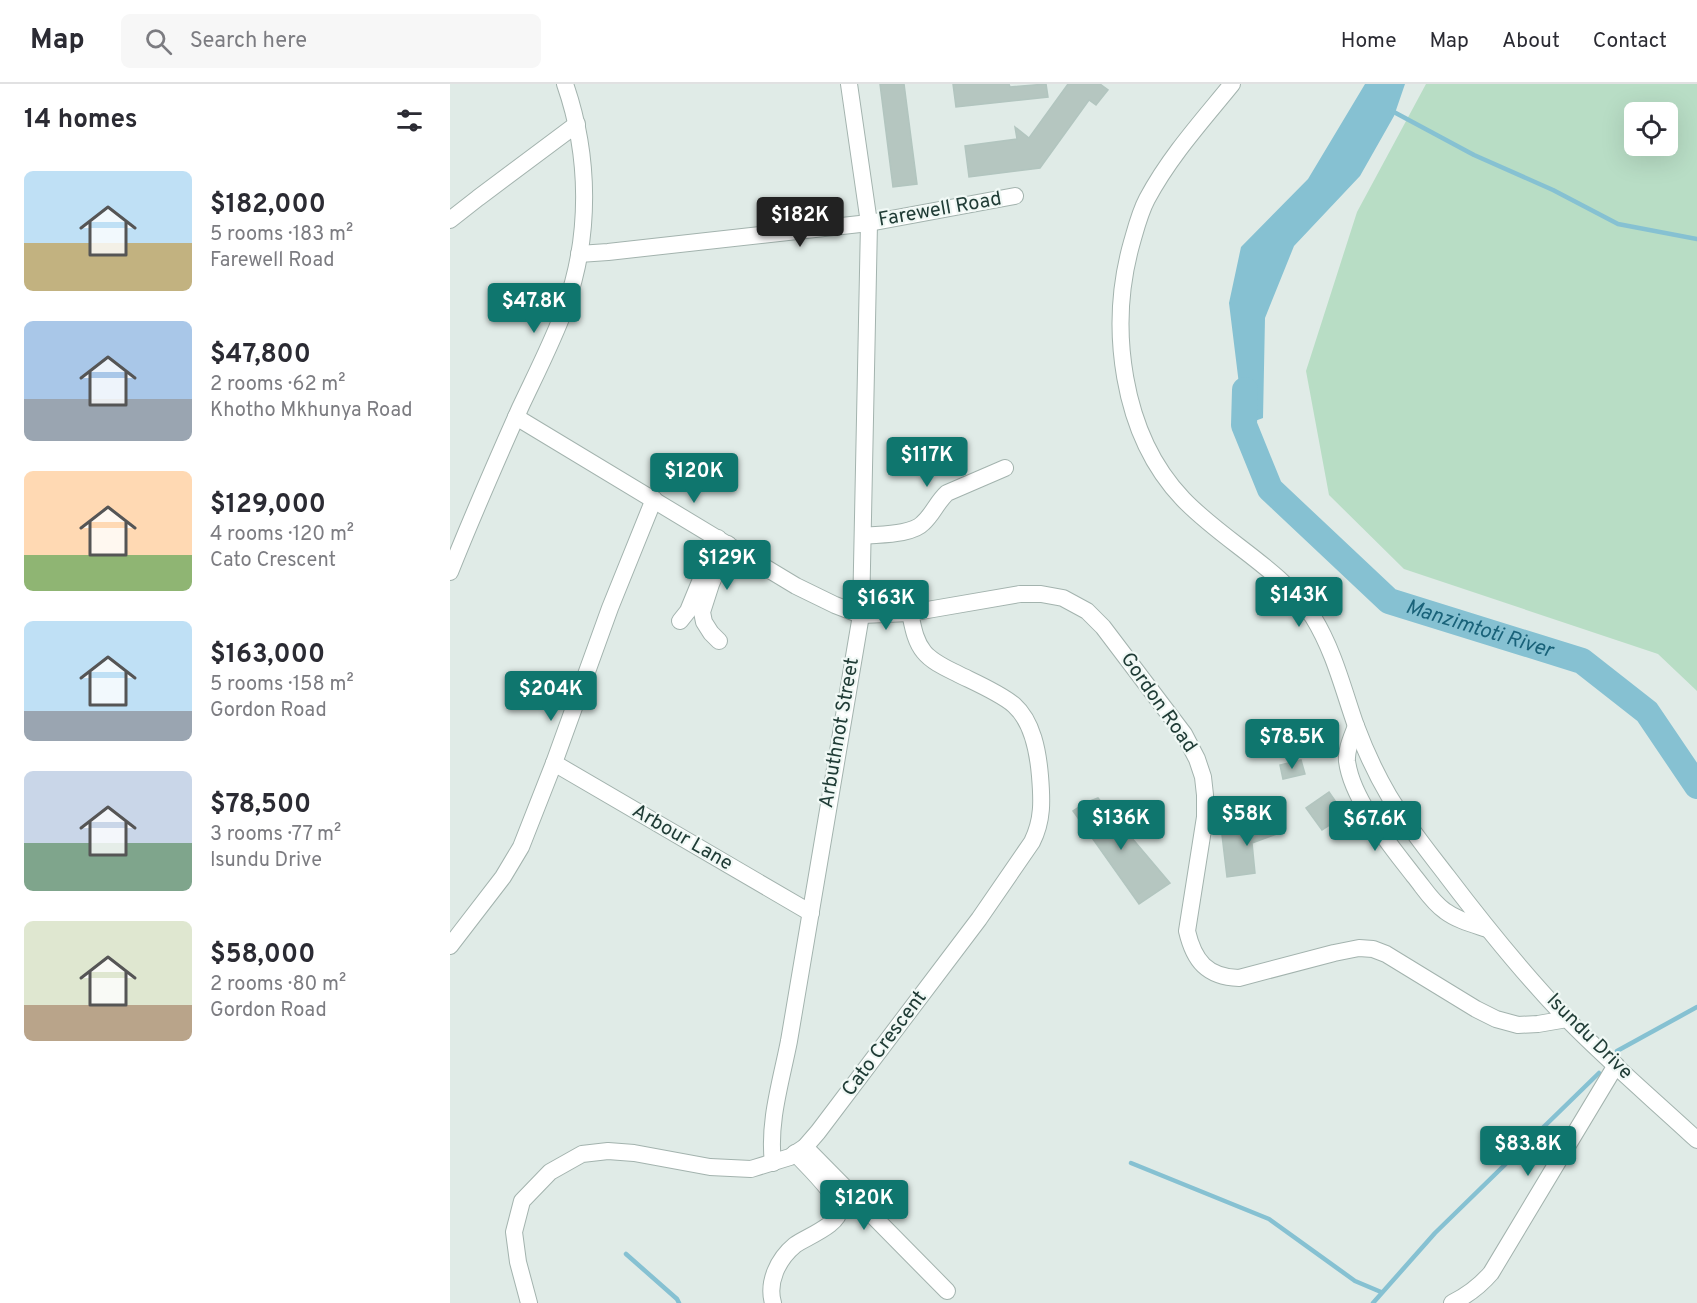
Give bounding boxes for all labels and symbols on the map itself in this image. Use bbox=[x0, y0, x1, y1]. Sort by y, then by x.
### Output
street label: Farewell Road bbox=[876, 186, 1004, 234]
pin: $182K bbox=[758, 197, 842, 248]
pin: $47.8K bbox=[485, 283, 583, 334]
pin: $117K bbox=[885, 437, 969, 488]
pin: $120K bbox=[652, 453, 736, 504]
pin: $129K bbox=[685, 540, 769, 591]
pin: $143K bbox=[1257, 577, 1341, 628]
pin: $163K bbox=[844, 580, 928, 631]
water label: Manzimtoti River bbox=[1402, 593, 1558, 665]
street label: Gordon Road bbox=[1114, 648, 1202, 758]
street label: Arbuthnot Street bbox=[814, 656, 866, 810]
pin: $204K bbox=[509, 671, 593, 722]
pin: $78.5K bbox=[1243, 719, 1341, 770]
pin: $58K bbox=[1211, 796, 1283, 847]
street label: Arbour Lane bbox=[627, 799, 737, 877]
pin: $136K bbox=[1079, 800, 1163, 851]
pin: $67.6K bbox=[1326, 801, 1424, 852]
street label: Cato Crescent bbox=[837, 986, 933, 1102]
street label: Isundu Drive bbox=[1540, 988, 1638, 1086]
pin: $83.8K bbox=[1479, 1126, 1577, 1177]
pin: $120K bbox=[822, 1180, 906, 1231]

